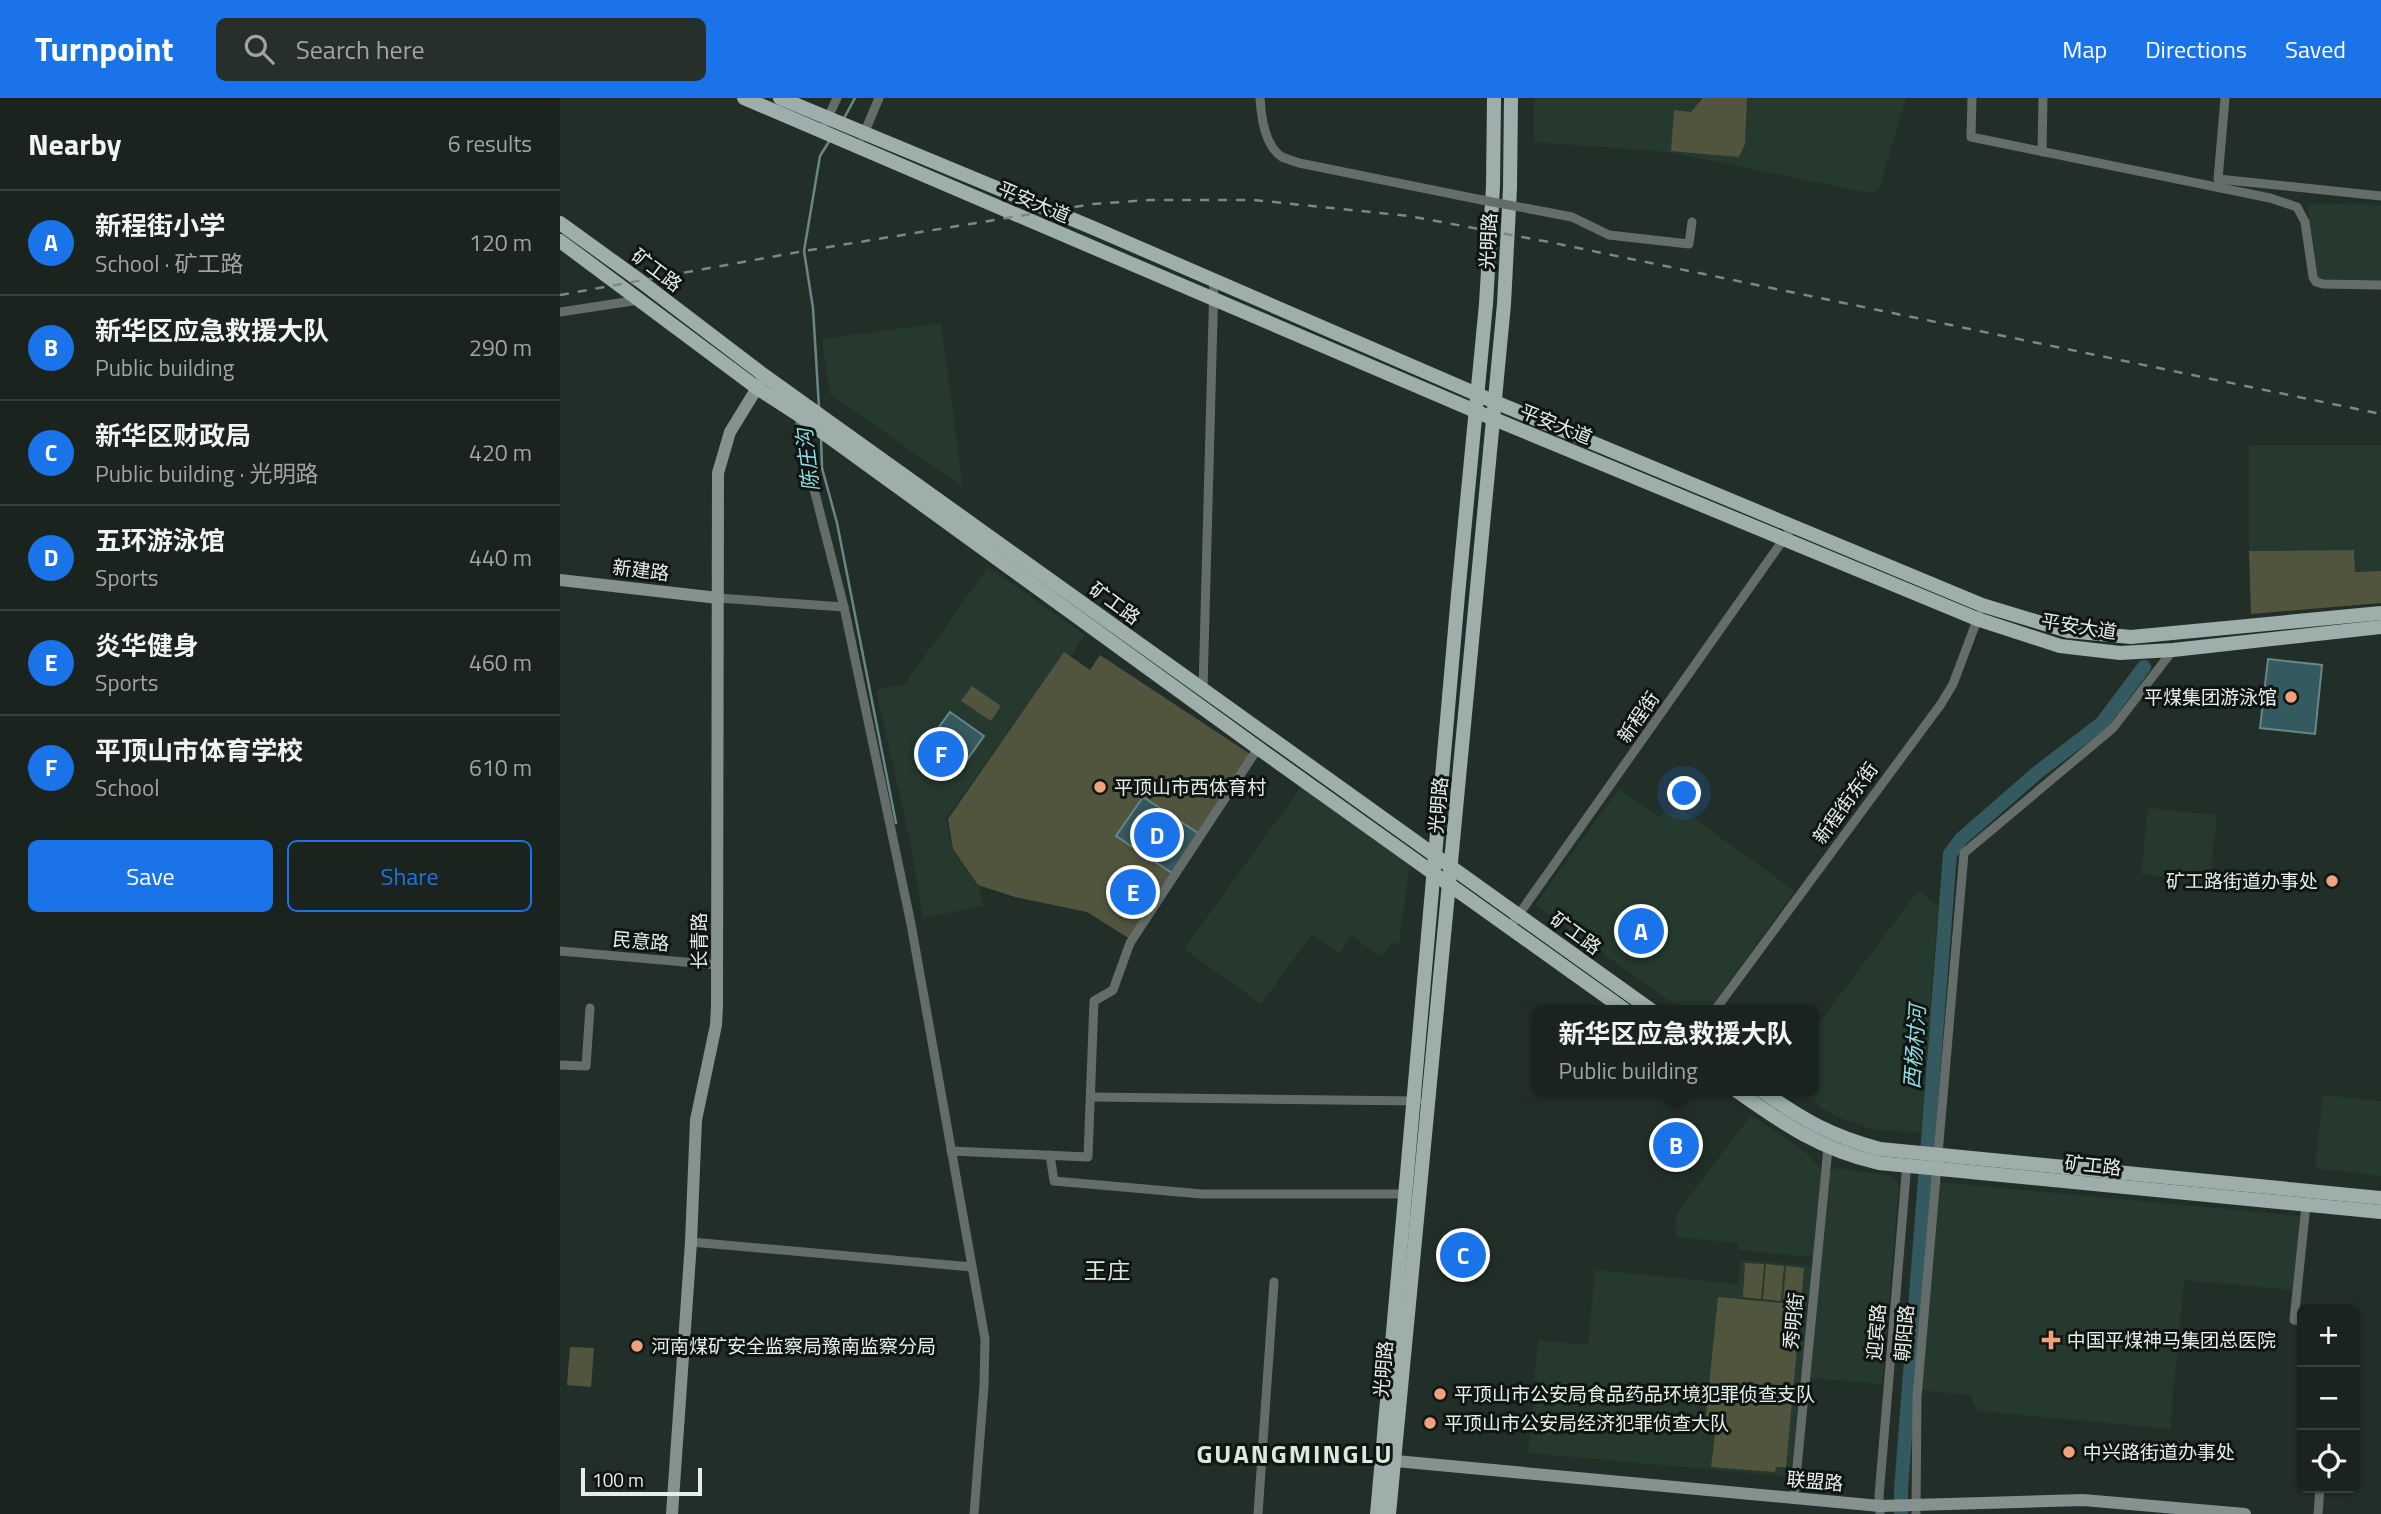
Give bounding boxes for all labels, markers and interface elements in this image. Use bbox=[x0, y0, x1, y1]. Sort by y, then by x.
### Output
search box bbox=[216, 18, 706, 81]
text: Turnpoint bbox=[35, 24, 174, 74]
icon: search bbox=[240, 30, 278, 68]
text: Search here bbox=[296, 30, 425, 69]
text: Map bbox=[2062, 31, 2107, 67]
text: Directions bbox=[2145, 31, 2247, 67]
text: Saved bbox=[2285, 31, 2346, 67]
text: Nearby bbox=[28, 121, 121, 167]
text: 6 results bbox=[448, 126, 532, 161]
street label: 平安大道 bbox=[994, 173, 1075, 230]
text: 新程街小学 bbox=[95, 206, 225, 245]
street label: 光明路 bbox=[1472, 212, 1503, 270]
text: A bbox=[44, 225, 58, 260]
text: 120 m bbox=[469, 225, 532, 260]
street label: 矿工路 bbox=[626, 241, 689, 298]
text: School · 矿工路 bbox=[95, 246, 244, 281]
text: 新华区应急救援大队 bbox=[95, 311, 329, 350]
text: B bbox=[44, 330, 58, 365]
text: 290 m bbox=[469, 330, 532, 365]
text: Public building bbox=[95, 350, 234, 385]
street label: 平安大道 bbox=[1516, 396, 1597, 451]
text: 新华区财政局 bbox=[95, 416, 251, 455]
water label: 陈庄沟 bbox=[787, 425, 827, 493]
text: C bbox=[45, 435, 57, 470]
text: 420 m bbox=[469, 435, 532, 470]
text: Public building · 光明路 bbox=[95, 456, 319, 491]
text: 五环游泳馆 bbox=[95, 521, 225, 560]
text: D bbox=[44, 540, 58, 575]
text: 440 m bbox=[469, 540, 532, 575]
street label: 新建路 bbox=[611, 552, 671, 587]
text: Sports bbox=[95, 560, 158, 595]
street label: 矿工路 bbox=[1084, 574, 1147, 631]
street label: 平安大道 bbox=[2039, 605, 2119, 646]
text: 炎华健身 bbox=[95, 626, 199, 665]
text: E bbox=[45, 645, 57, 680]
text: 460 m bbox=[469, 645, 532, 680]
text: Sports bbox=[95, 665, 158, 700]
place label: 平煤集团游泳馆 bbox=[2144, 682, 2277, 711]
street label: 新程街 bbox=[1609, 685, 1666, 748]
marker: 平煤集团游泳馆 bbox=[2283, 689, 2299, 705]
pin: F bbox=[918, 728, 964, 780]
text: 平顶山市体育学校 bbox=[95, 731, 303, 770]
text: F bbox=[45, 750, 57, 785]
text: 610 m bbox=[469, 750, 532, 785]
street label: 新程街东街 bbox=[1805, 756, 1884, 850]
text: School bbox=[95, 770, 159, 805]
place label: 平顶山市西体育村 bbox=[1114, 772, 1266, 801]
street label: 光明路 bbox=[1421, 775, 1454, 835]
your location bbox=[1667, 776, 1701, 810]
marker: 平顶山市西体育村 bbox=[1092, 779, 1108, 795]
pin: D bbox=[1134, 809, 1180, 861]
button: Save bbox=[28, 840, 273, 912]
button: Share bbox=[287, 840, 532, 912]
pin: E bbox=[1110, 866, 1156, 918]
place label: 矿工路街道办事处 bbox=[2166, 866, 2318, 895]
marker: 矿工路街道办事处 bbox=[2324, 873, 2340, 889]
street label: 矿工路 bbox=[1545, 904, 1608, 961]
pin: A bbox=[1618, 905, 1664, 957]
street label: 长青路 bbox=[684, 912, 713, 970]
street label: 民意路 bbox=[611, 924, 671, 957]
water label: 西杨村河 bbox=[1895, 1000, 1933, 1090]
popup bbox=[1532, 1005, 1819, 1096]
text: 新华区应急救援大队 bbox=[1558, 1014, 1793, 1053]
text: Public building bbox=[1558, 1053, 1698, 1088]
pin: B bbox=[1653, 1119, 1699, 1171]
street label: 矿工路 bbox=[2063, 1147, 2123, 1182]
pin: C bbox=[1440, 1229, 1486, 1281]
district label: 王庄 bbox=[1084, 1253, 1130, 1288]
street label: 秀明街 bbox=[1775, 1291, 1810, 1351]
street label: 迎宾路 bbox=[1859, 1302, 1892, 1362]
street label: 朝阳路 bbox=[1887, 1303, 1920, 1363]
map controls bbox=[2297, 1304, 2360, 1493]
button: + bbox=[2297, 1304, 2360, 1367]
place label: 中国平煤神马集团总医院 bbox=[2067, 1325, 2276, 1354]
marker: 中国平煤神马集团总医院 bbox=[2041, 1330, 2061, 1350]
place label: 河南煤矿安全监察局豫南监察分局 bbox=[651, 1331, 936, 1360]
marker: 河南煤矿安全监察局豫南监察分局 bbox=[629, 1338, 645, 1354]
street label: 光明路 bbox=[1366, 1339, 1399, 1399]
button: − bbox=[2297, 1367, 2360, 1430]
place label: 平顶山市公安局食品药品环境犯罪侦查支队 bbox=[1454, 1379, 1815, 1408]
marker: 平顶山市公安局食品药品环境犯罪侦查支队 bbox=[1432, 1386, 1448, 1402]
place label: 平顶山市公安局经济犯罪侦查大队 bbox=[1444, 1408, 1729, 1437]
marker: 平顶山市公安局经济犯罪侦查大队 bbox=[1422, 1415, 1438, 1431]
button: locate bbox=[2297, 1430, 2360, 1493]
district label: GUANGMINGLU bbox=[1196, 1434, 1394, 1473]
place label: 中兴路街道办事处 bbox=[2083, 1437, 2235, 1466]
marker: 中兴路街道办事处 bbox=[2061, 1444, 2077, 1460]
street label: 联盟路 bbox=[1785, 1464, 1845, 1497]
scale bar bbox=[581, 1465, 702, 1497]
text: 100 m bbox=[592, 1465, 644, 1494]

